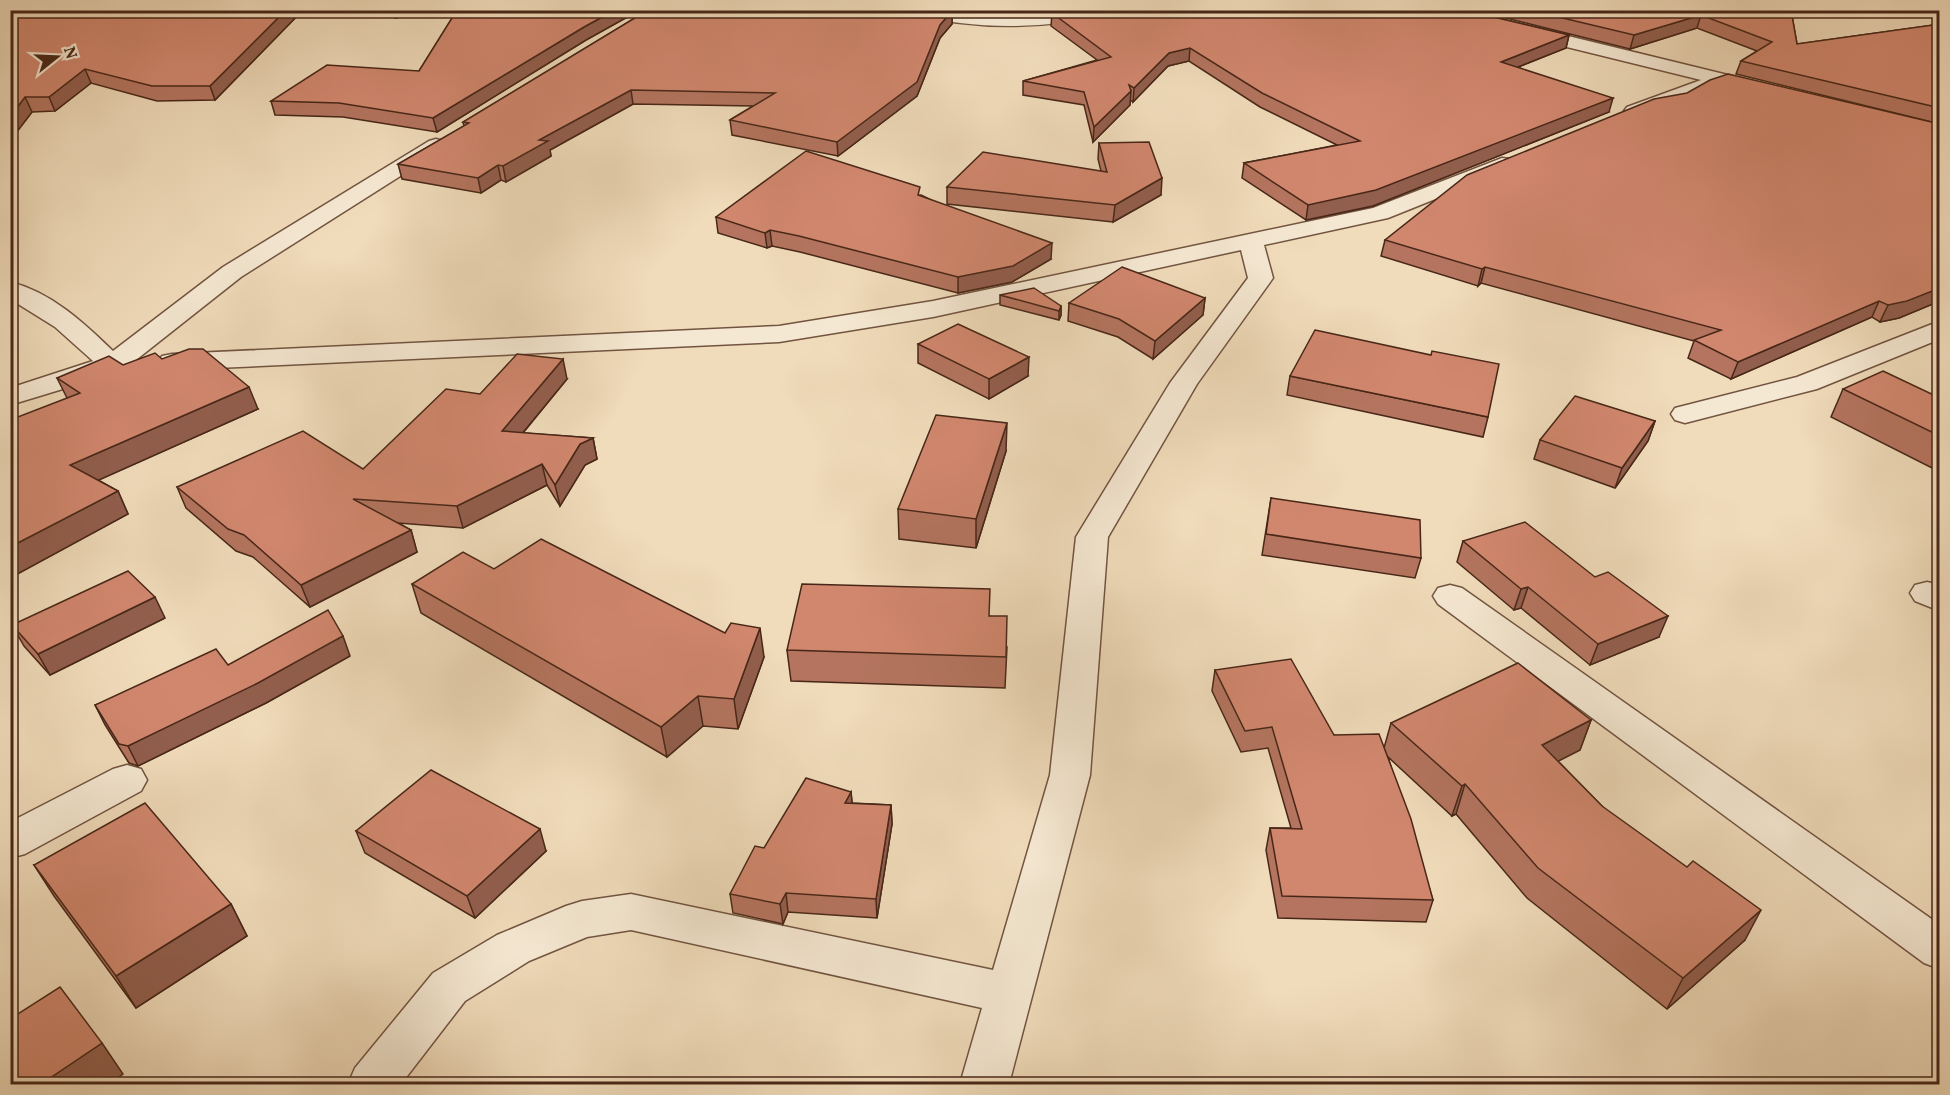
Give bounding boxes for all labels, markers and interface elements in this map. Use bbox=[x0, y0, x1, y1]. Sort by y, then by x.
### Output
north arrow bbox=[27, 27, 87, 87]
text: N bbox=[57, 44, 82, 62]

